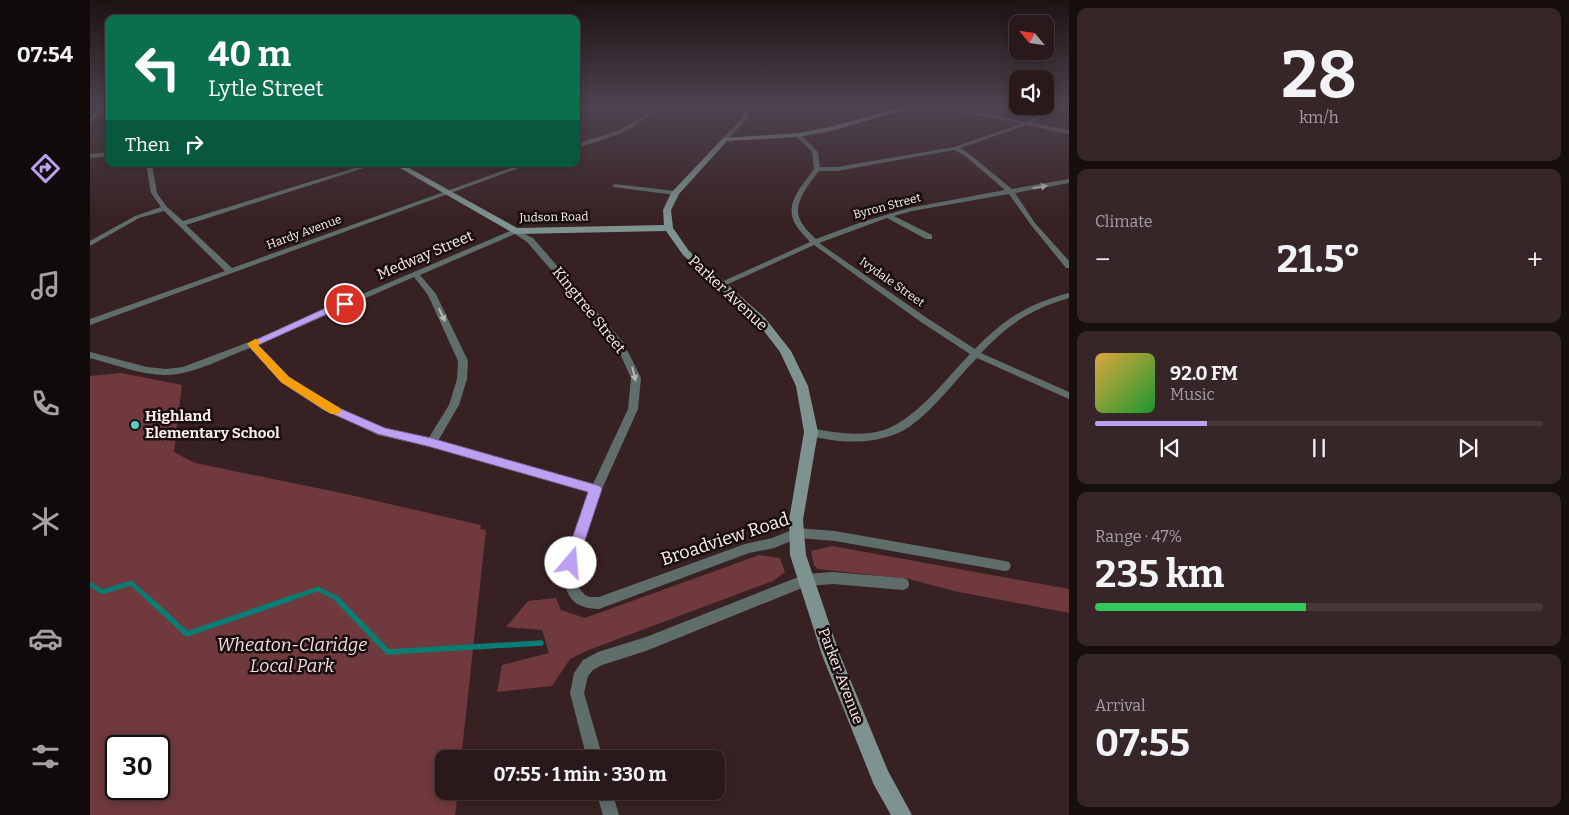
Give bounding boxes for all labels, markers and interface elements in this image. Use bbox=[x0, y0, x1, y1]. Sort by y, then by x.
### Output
north arrow bbox=[1009, 15, 1054, 60]
map controls bbox=[1009, 15, 1054, 115]
text: 40 m bbox=[208, 33, 291, 75]
icon: left bbox=[125, 35, 190, 100]
text: 28 bbox=[1281, 36, 1357, 114]
text: 07:54 bbox=[17, 41, 73, 68]
button: sound bbox=[1009, 70, 1054, 115]
text: Lytle Street bbox=[208, 75, 324, 102]
text: km/h bbox=[1299, 108, 1339, 127]
icon: right bbox=[180, 130, 208, 158]
text: Then bbox=[125, 133, 170, 156]
icon: directions bbox=[28, 151, 63, 186]
one-way arrow bbox=[1033, 183, 1049, 191]
street label: Byron Street bbox=[852, 190, 923, 222]
street label: Judson Road bbox=[518, 209, 589, 225]
street label: Hardy Avenue bbox=[265, 212, 343, 252]
text: Climate bbox=[1095, 212, 1153, 231]
street label: Medway Street bbox=[374, 226, 476, 283]
text: 21.5° bbox=[1277, 236, 1361, 282]
text: − bbox=[1095, 243, 1110, 276]
text: + bbox=[1527, 243, 1543, 276]
street label: Parker Avenue bbox=[685, 252, 771, 334]
street label: Ivydale Street bbox=[857, 254, 928, 310]
street label: Kingtree Street bbox=[549, 263, 630, 357]
icon: music bbox=[28, 268, 63, 303]
pin bbox=[324, 283, 366, 325]
icon: arrive bbox=[331, 290, 359, 318]
one-way arrow bbox=[438, 308, 446, 322]
text: 92.0 FM bbox=[1170, 362, 1238, 385]
one-way arrow bbox=[630, 367, 638, 382]
text: Music bbox=[1170, 385, 1215, 404]
icon: phone bbox=[28, 386, 63, 421]
place label: Highland Elementary School bbox=[145, 407, 280, 442]
marker: Highland Elementary School bbox=[129, 419, 141, 431]
icon: previous bbox=[1156, 434, 1184, 462]
icon: pause bbox=[1305, 434, 1333, 462]
icon: next bbox=[1454, 434, 1482, 462]
icon: climate bbox=[28, 504, 63, 539]
street label: Broadview Road bbox=[658, 508, 792, 570]
text: Range · 47% bbox=[1095, 527, 1182, 546]
position arrow bbox=[544, 536, 596, 588]
text: 235 km bbox=[1095, 551, 1224, 597]
icon: car bbox=[28, 621, 63, 656]
street label: Parker Avenue bbox=[814, 625, 868, 727]
park label: Wheaton-Claridge Local Park bbox=[217, 634, 367, 677]
text: Arrival bbox=[1095, 696, 1146, 715]
text: 07:55 bbox=[1095, 720, 1190, 766]
speed limit sign: 30 bbox=[105, 735, 170, 800]
icon: filters bbox=[28, 739, 63, 774]
text: 07:55 · 1 min · 330 m bbox=[493, 763, 667, 786]

